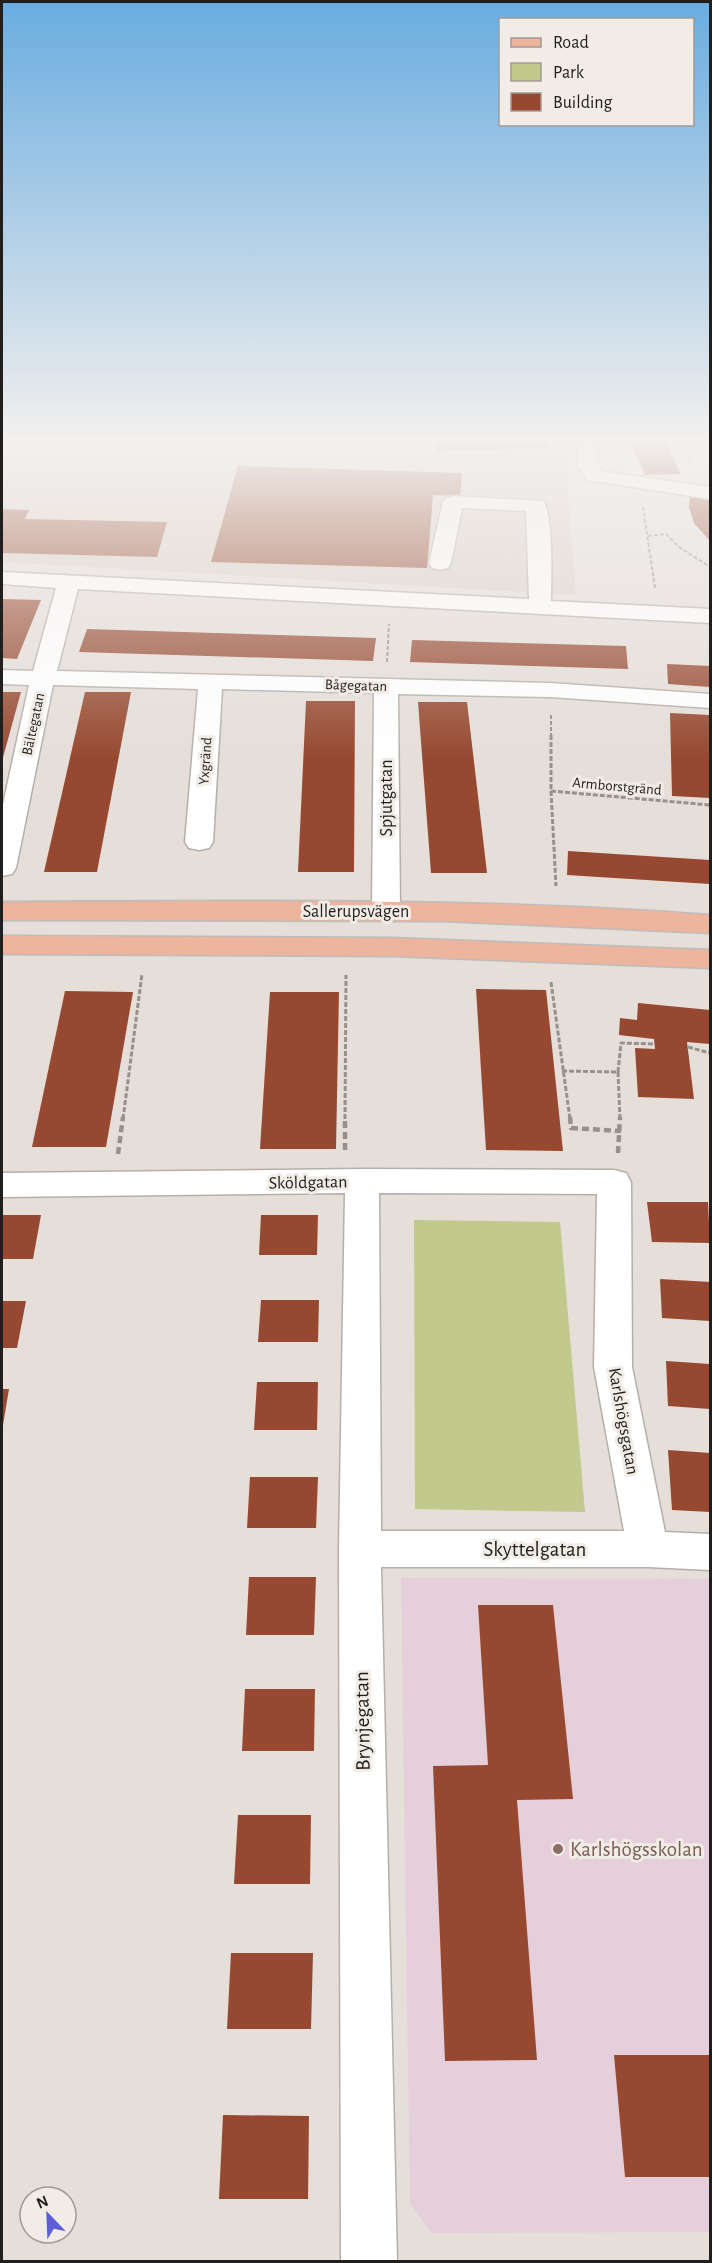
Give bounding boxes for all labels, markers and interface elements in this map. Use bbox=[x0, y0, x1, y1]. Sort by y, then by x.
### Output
legend bbox=[499, 18, 694, 126]
text: Road bbox=[553, 34, 589, 52]
text: Park bbox=[553, 64, 585, 82]
text: Building bbox=[553, 94, 613, 112]
street label: Bågegatan bbox=[325, 677, 387, 694]
street label: Bältegatan bbox=[20, 692, 47, 757]
street label: Yxgränd bbox=[196, 736, 215, 785]
street label: Spjutgatan bbox=[378, 759, 396, 837]
street label: Armborstgränd bbox=[572, 775, 662, 798]
street label: Sallerupsvägen bbox=[303, 903, 409, 921]
street label: Sköldgatan bbox=[268, 1173, 348, 1193]
street label: Karlshögsgatan bbox=[605, 1366, 641, 1476]
street label: Skyttelgatan bbox=[484, 1539, 586, 1560]
street label: Brynjegatan bbox=[351, 1671, 374, 1771]
place label: Karlshögsskolan bbox=[570, 1839, 703, 1860]
marker: Karlshögsskolan bbox=[551, 1842, 565, 1856]
north arrow bbox=[18, 2185, 78, 2245]
text: N bbox=[34, 2193, 51, 2212]

